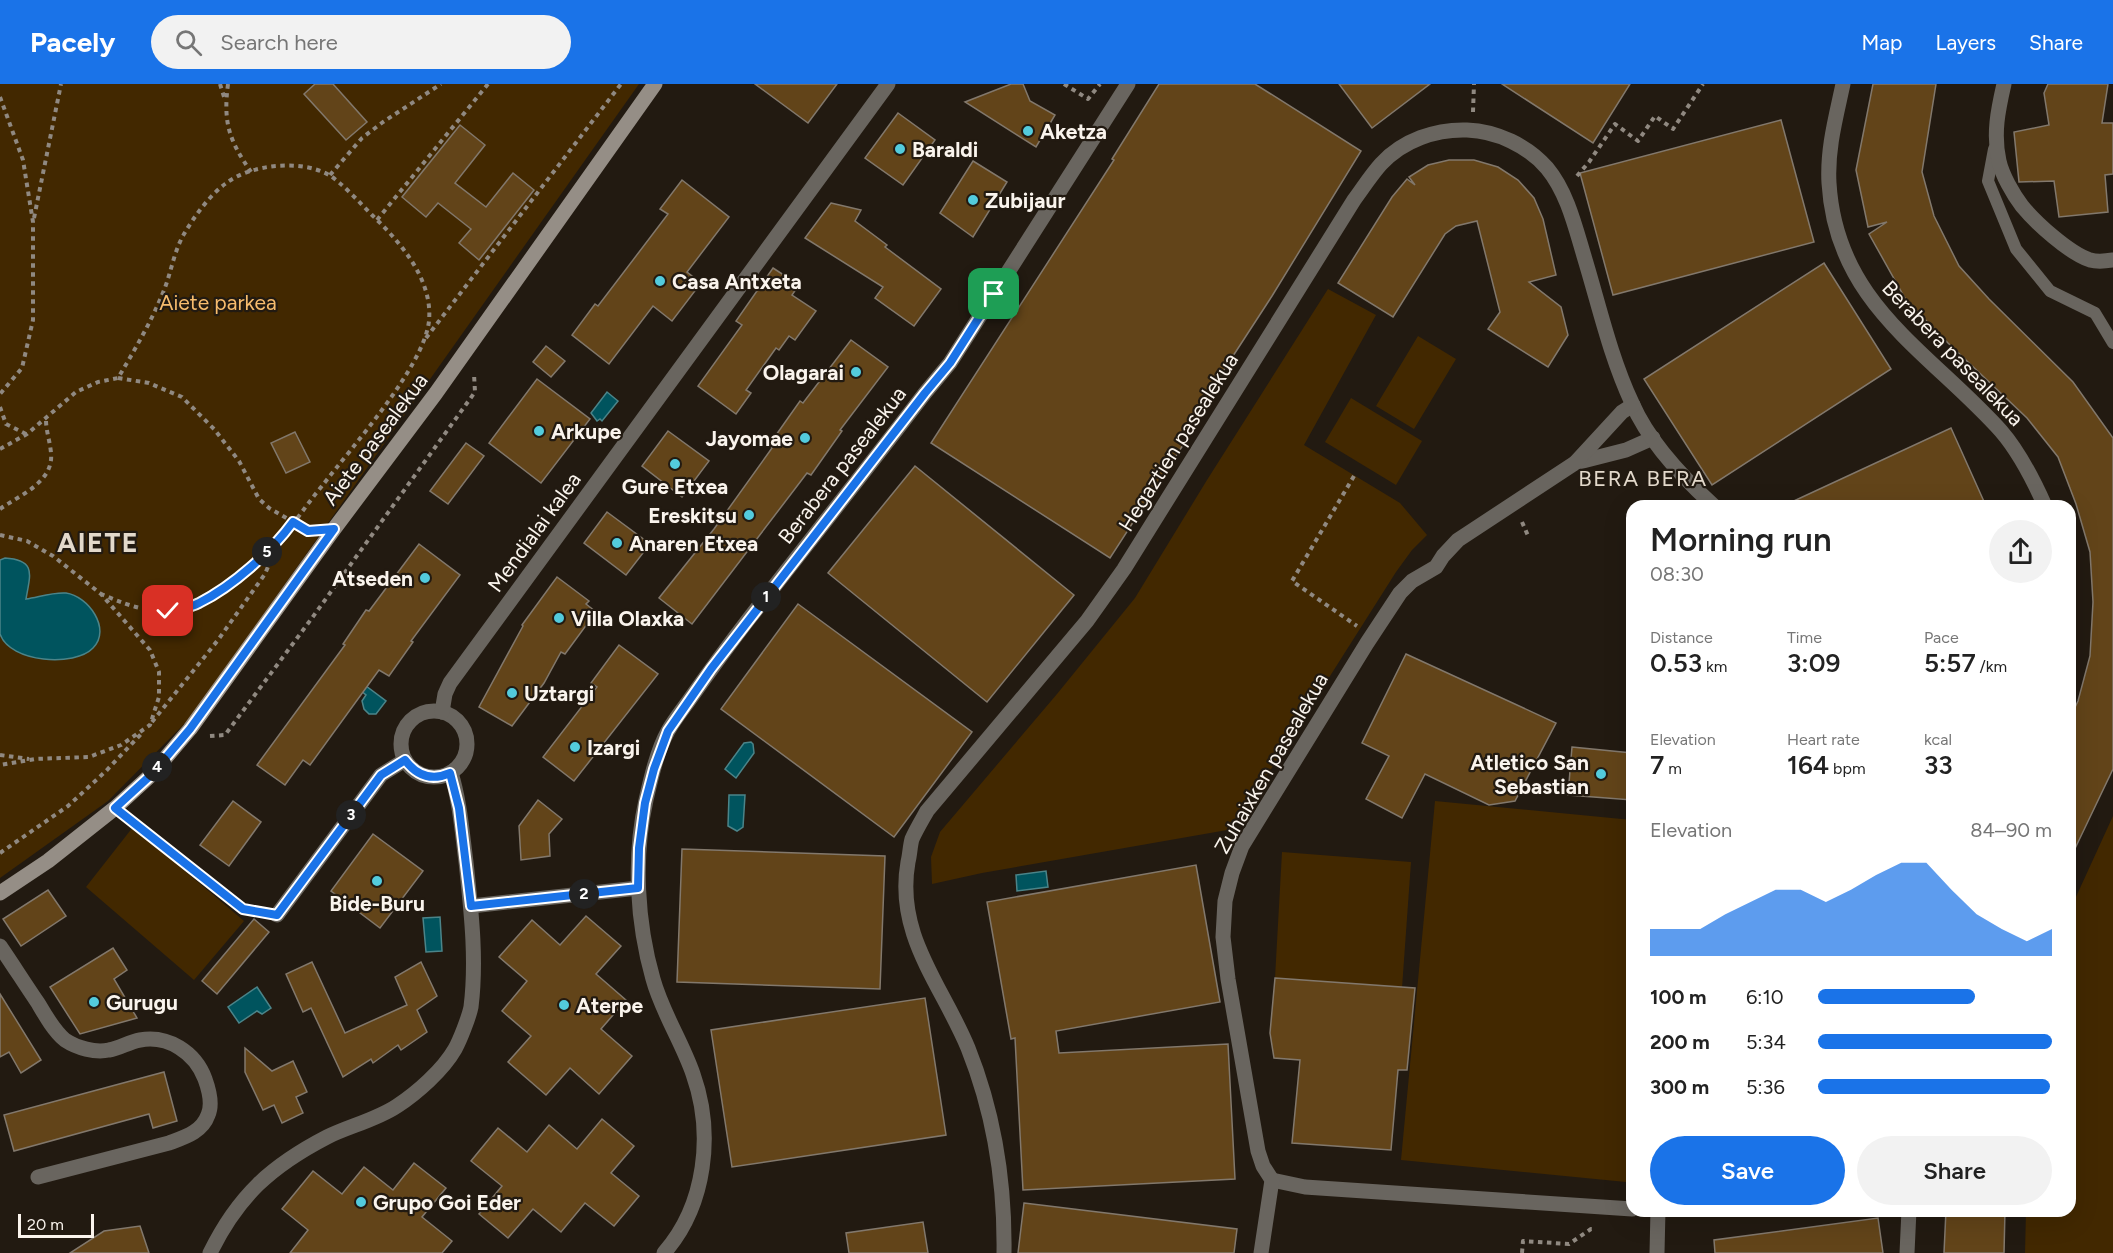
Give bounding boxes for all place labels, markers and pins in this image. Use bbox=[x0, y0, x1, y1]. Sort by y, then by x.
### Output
place label: Aketza bbox=[1040, 119, 1107, 144]
marker: Aketza bbox=[1021, 124, 1035, 138]
place label: Baraldi bbox=[912, 137, 978, 162]
marker: Baraldi bbox=[893, 142, 907, 156]
place label: Zubijaur bbox=[985, 188, 1065, 213]
marker: Zubijaur bbox=[966, 193, 980, 207]
pin bbox=[968, 268, 1019, 319]
place label: Casa Antxeta bbox=[672, 269, 802, 294]
marker: Casa Antxeta bbox=[653, 274, 667, 288]
place label: Olagarai bbox=[763, 360, 844, 385]
marker: Olagarai bbox=[849, 365, 863, 379]
place label: Arkupe bbox=[551, 419, 622, 444]
marker: Arkupe bbox=[532, 424, 546, 438]
place label: Jayomae bbox=[705, 426, 793, 451]
marker: Jayomae bbox=[798, 431, 812, 445]
marker: Gure Etxea bbox=[668, 457, 682, 471]
place label: Gure Etxea bbox=[622, 474, 728, 499]
place label: Ereskitsu bbox=[648, 503, 737, 528]
marker: Ereskitsu bbox=[742, 508, 756, 522]
place label: Anaren Etxea bbox=[629, 531, 758, 556]
marker: Anaren Etxea bbox=[610, 536, 624, 550]
pin: 5 bbox=[252, 537, 282, 567]
place label: Atseden bbox=[332, 566, 413, 591]
marker: Atseden bbox=[418, 571, 432, 585]
pin: 1 bbox=[751, 582, 781, 612]
pin bbox=[142, 585, 193, 636]
place label: Villa Olaxka bbox=[571, 606, 684, 631]
marker: Villa Olaxka bbox=[552, 611, 566, 625]
place label: Uztargi bbox=[524, 681, 594, 706]
marker: Uztargi bbox=[505, 686, 519, 700]
place label: Izargi bbox=[587, 735, 640, 760]
marker: Izargi bbox=[568, 740, 582, 754]
place label: Atletico San Sebastian bbox=[1470, 750, 1589, 799]
pin: 4 bbox=[142, 752, 172, 782]
marker: Atletico San Sebastian bbox=[1594, 767, 1608, 781]
pin: 3 bbox=[336, 800, 366, 830]
marker: Bide-Buru bbox=[370, 874, 384, 888]
pin: 2 bbox=[569, 879, 599, 909]
place label: Bide-Buru bbox=[329, 891, 425, 916]
place label: Gurugu bbox=[106, 990, 178, 1015]
place label: Aterpe bbox=[576, 993, 643, 1018]
marker: Gurugu bbox=[87, 995, 101, 1009]
marker: Aterpe bbox=[557, 998, 571, 1012]
place label: Grupo Goi Eder bbox=[373, 1190, 521, 1215]
marker: Grupo Goi Eder bbox=[354, 1195, 368, 1209]

